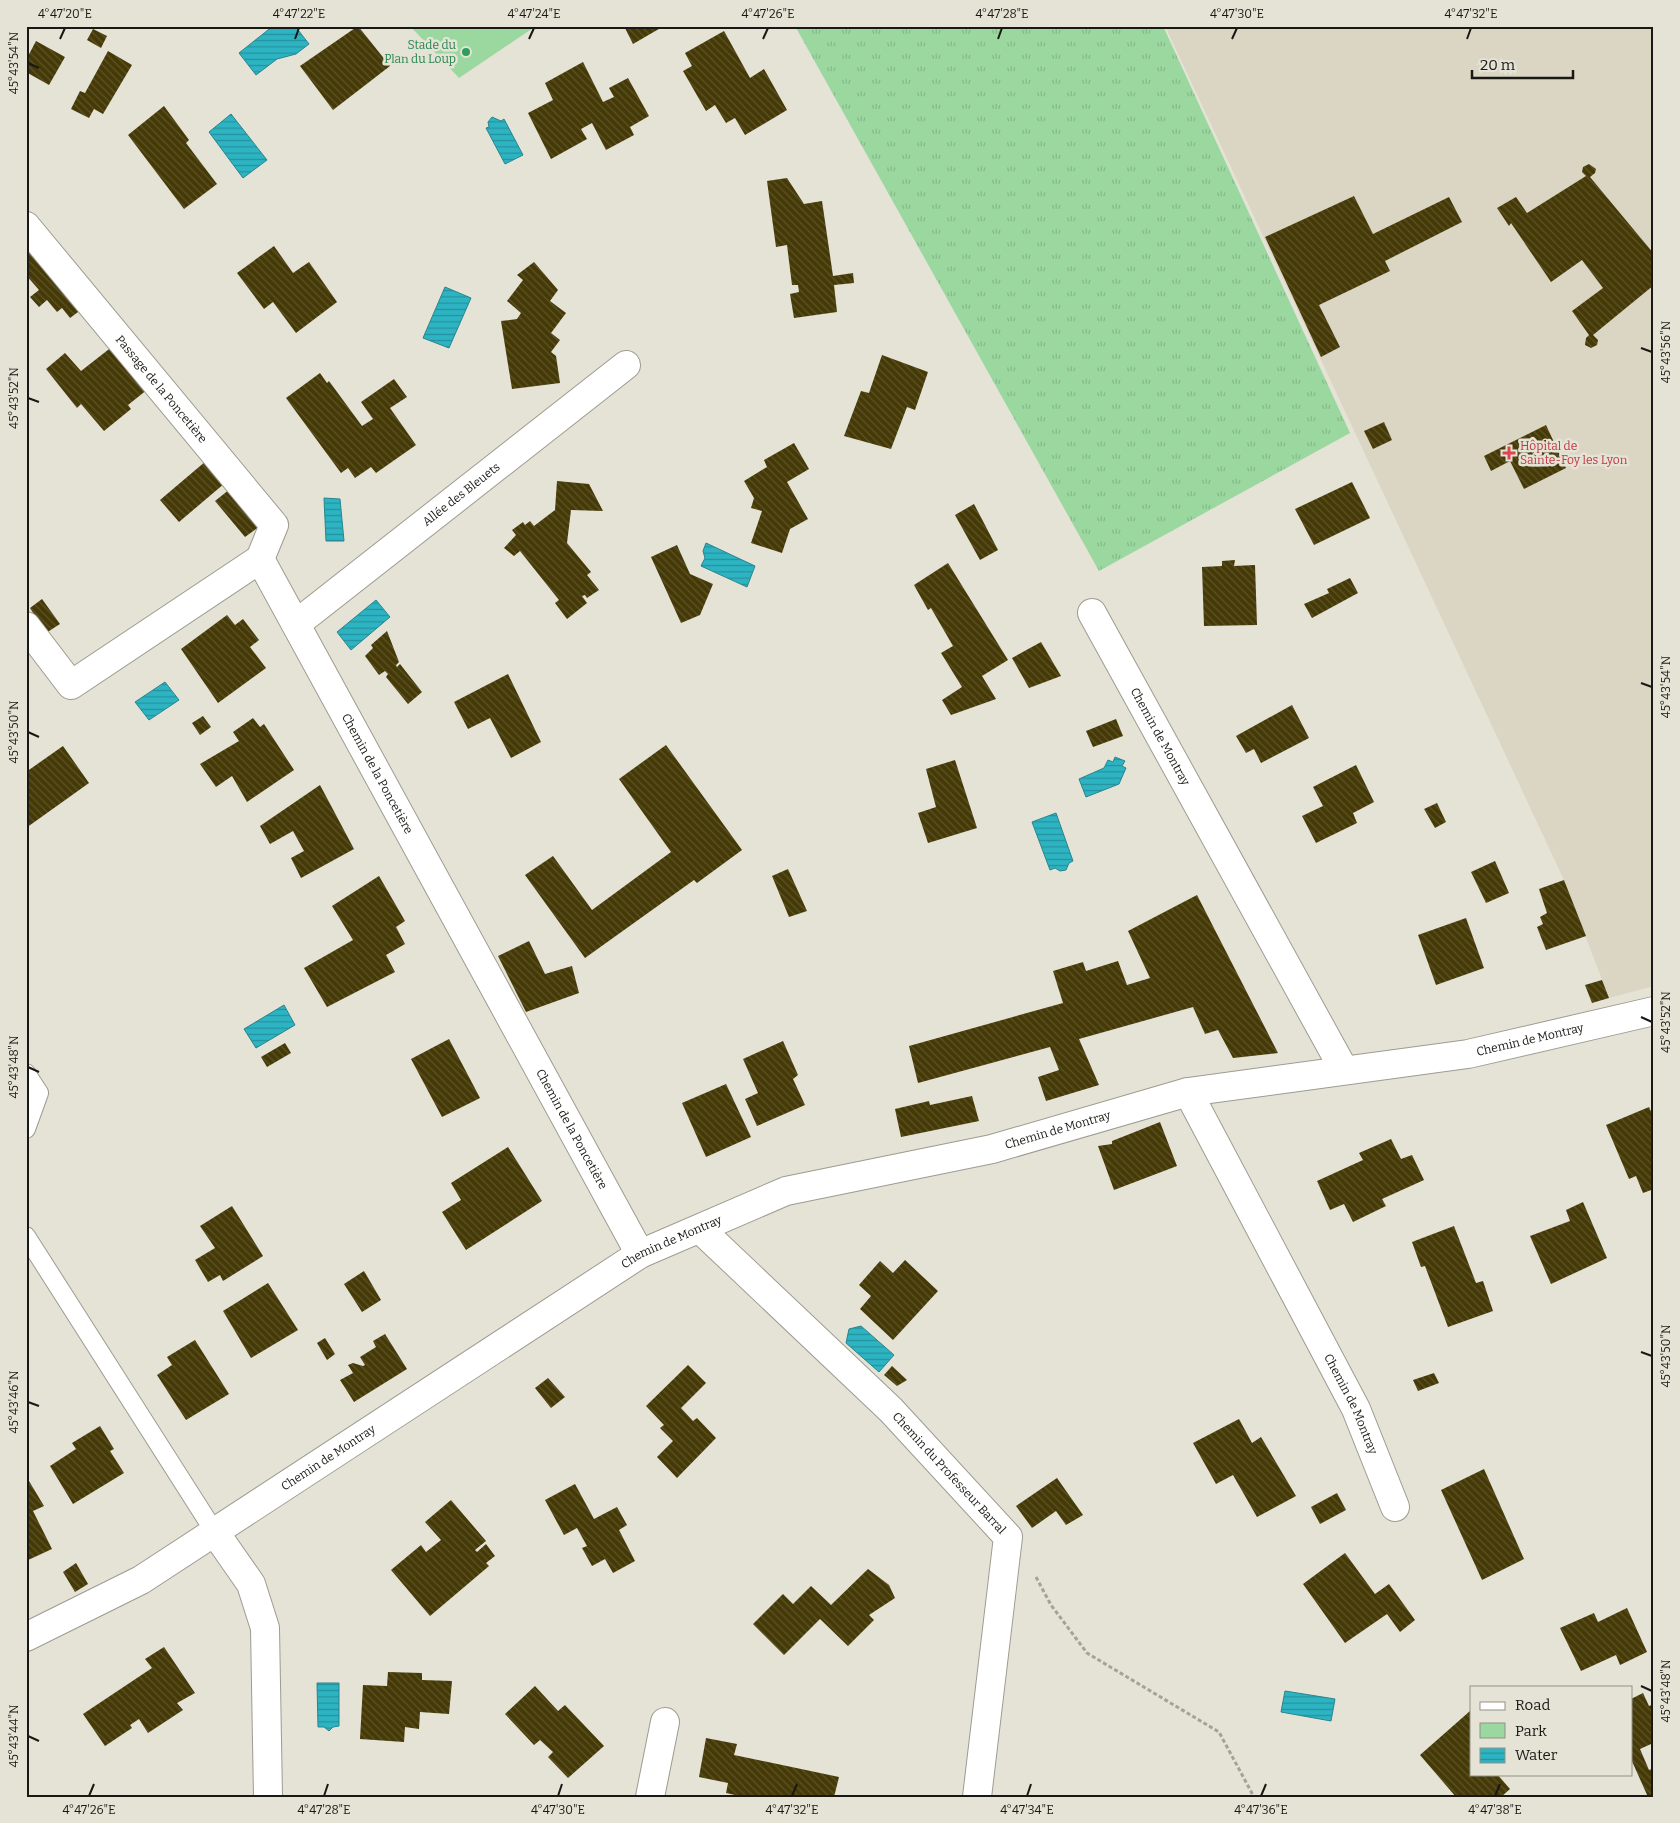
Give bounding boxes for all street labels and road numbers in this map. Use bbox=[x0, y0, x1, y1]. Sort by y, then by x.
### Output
street label: Passage de la Poncetière bbox=[113, 333, 210, 446]
street label: Allée des Bleuets bbox=[420, 460, 503, 529]
street label: Chemin de Montray bbox=[1128, 685, 1193, 788]
street label: Chemin de la Poncetière bbox=[339, 711, 416, 836]
street label: Chemin de Montray bbox=[1475, 1020, 1586, 1059]
street label: Chemin de la Poncetière bbox=[533, 1066, 610, 1192]
street label: Chemin de Montray bbox=[1003, 1108, 1113, 1152]
street label: Chemin de Montray bbox=[618, 1212, 724, 1271]
street label: Chemin de Montray bbox=[1321, 1351, 1380, 1457]
street label: Chemin du Professeur Barral bbox=[890, 1409, 1009, 1537]
street label: Chemin de Montray bbox=[279, 1422, 378, 1493]

